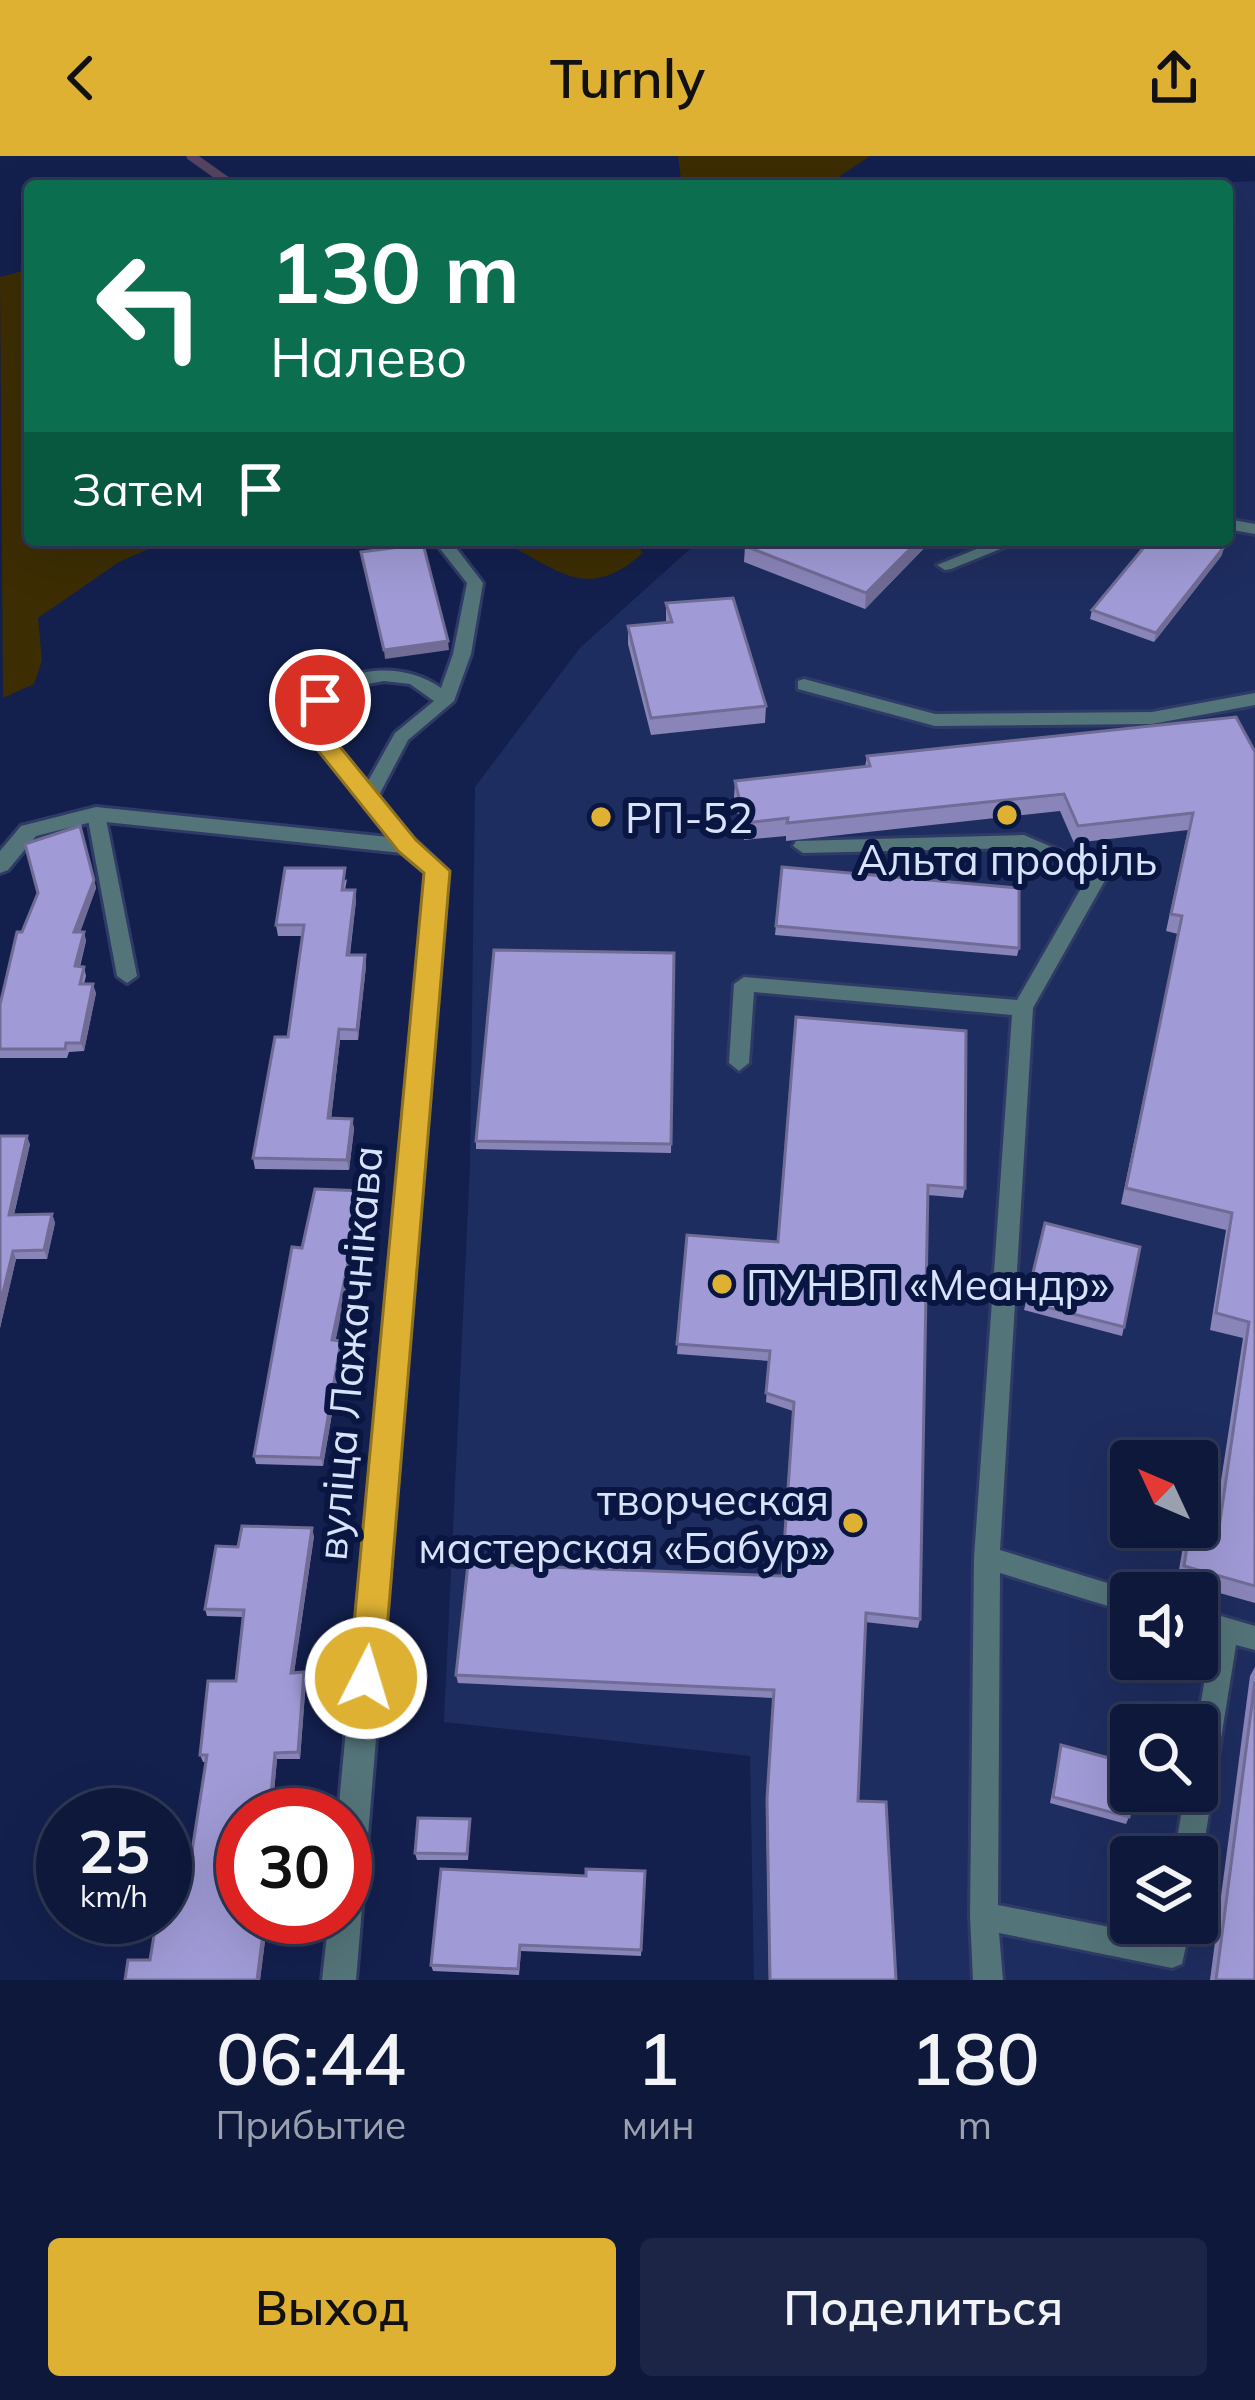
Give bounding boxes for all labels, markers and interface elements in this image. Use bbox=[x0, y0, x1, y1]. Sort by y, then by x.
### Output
text: Turnly bbox=[550, 44, 705, 112]
icon: back bbox=[48, 45, 114, 111]
icon: share bbox=[1141, 45, 1207, 111]
text: 130 m bbox=[270, 219, 520, 324]
icon: left bbox=[72, 228, 228, 384]
text: Налево bbox=[270, 323, 467, 391]
icon: arrive bbox=[228, 456, 294, 522]
text: Затем bbox=[72, 461, 204, 517]
pin bbox=[269, 649, 371, 751]
icon: arrive bbox=[287, 667, 353, 733]
place label: РП-52 bbox=[625, 791, 753, 844]
marker: Альта профіль bbox=[994, 802, 1020, 828]
marker: РП-52 bbox=[588, 804, 614, 830]
place label: Альта профіль bbox=[857, 833, 1157, 886]
street label: вуліца Лажачнікава bbox=[304, 1144, 394, 1562]
place label: ПУНВП «Меандр» bbox=[746, 1258, 1109, 1311]
marker: ПУНВП «Меандр» bbox=[709, 1271, 735, 1297]
north arrow bbox=[1110, 1440, 1218, 1548]
map controls bbox=[1110, 1440, 1218, 1944]
place label: творческая мастерская «Бабур» bbox=[418, 1473, 829, 1574]
marker: творческая мастерская «Бабур» bbox=[840, 1510, 866, 1536]
button: sound bbox=[1110, 1572, 1218, 1680]
position arrow bbox=[303, 1615, 429, 1741]
button: search bbox=[1110, 1704, 1218, 1812]
speed limit sign: 30 bbox=[216, 1788, 372, 1944]
text: 25 bbox=[78, 1813, 150, 1888]
button: layers bbox=[1110, 1836, 1218, 1944]
text: km/h bbox=[80, 1877, 148, 1915]
text: 06:44 bbox=[216, 2013, 406, 2103]
text: 1 bbox=[637, 2013, 680, 2103]
text: 180 bbox=[910, 2013, 1040, 2103]
text: Прибытие bbox=[215, 2100, 406, 2149]
text: мин bbox=[622, 2100, 695, 2149]
text: m bbox=[958, 2100, 992, 2149]
button: Выход bbox=[48, 2238, 616, 2376]
button: Поделиться bbox=[640, 2238, 1207, 2376]

